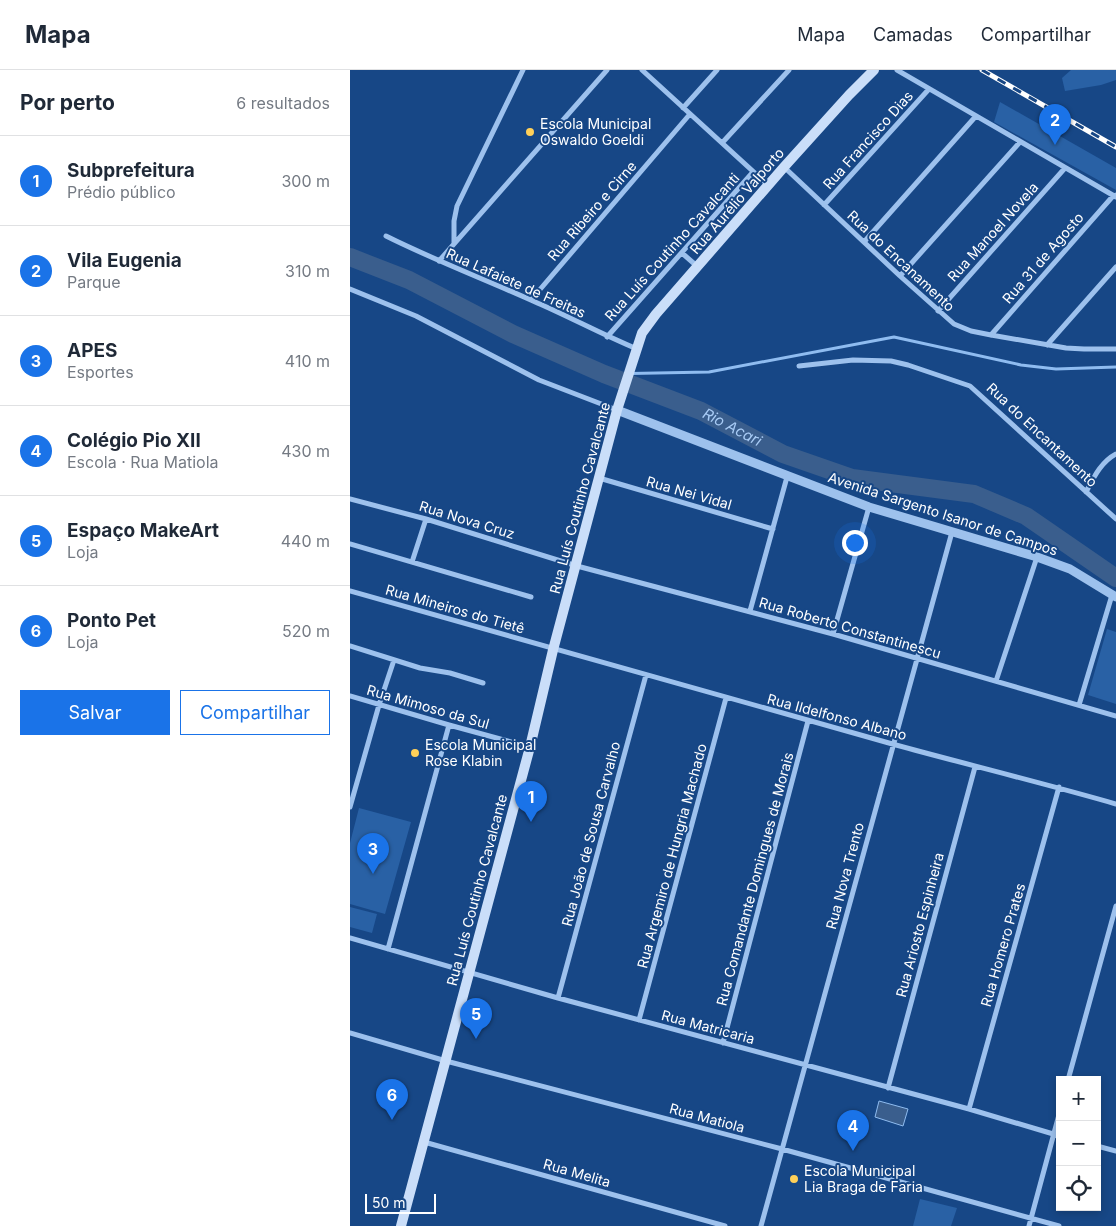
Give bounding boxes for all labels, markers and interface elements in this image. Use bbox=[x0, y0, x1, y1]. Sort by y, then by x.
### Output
text: Mapa bbox=[25, 20, 91, 49]
text: Mapa bbox=[797, 24, 845, 45]
text: Camadas bbox=[873, 24, 953, 45]
text: Compartilhar bbox=[981, 24, 1091, 45]
street label: Rua Francisco Dias bbox=[819, 87, 916, 192]
text: Por perto bbox=[20, 90, 115, 115]
text: 6 resultados bbox=[236, 93, 330, 113]
pin: 2 bbox=[1039, 104, 1071, 145]
place label: Escola Municipal Oswaldo Goeldi bbox=[540, 115, 651, 148]
marker: Escola Municipal Oswaldo Goeldi bbox=[524, 126, 536, 138]
street label: Rua Aurélio Valporto bbox=[686, 144, 787, 257]
street label: Rua Ribeiro e Cirne bbox=[544, 157, 640, 264]
text: Subprefeitura bbox=[67, 159, 195, 182]
street label: Rua Luís Coutinho Cavalcanti bbox=[601, 169, 742, 324]
text: 1 bbox=[33, 171, 39, 191]
text: 300 m bbox=[281, 171, 330, 191]
street label: Rua Manoel Novela bbox=[944, 179, 1042, 285]
text: Prédio público bbox=[67, 182, 176, 202]
street label: Rua do Encanamento bbox=[844, 207, 958, 315]
street label: Rua 31 de Agosto bbox=[999, 209, 1087, 307]
street label: Rua Lafaiete de Freitas bbox=[444, 244, 589, 321]
text: Vila Eugenia bbox=[67, 249, 182, 272]
text: 2 bbox=[31, 261, 41, 281]
text: 310 m bbox=[285, 261, 330, 281]
text: Parque bbox=[67, 272, 121, 292]
text: APES bbox=[67, 339, 117, 362]
text: 3 bbox=[31, 351, 41, 371]
text: 410 m bbox=[285, 351, 330, 371]
text: Esportes bbox=[67, 362, 134, 382]
street label: Rua do Encantamento bbox=[984, 379, 1101, 490]
street label: Rua Luís Coutinho Cavalcante bbox=[546, 400, 613, 595]
water label: Rio Acari bbox=[700, 404, 766, 450]
text: Colégio Pio XII bbox=[67, 429, 201, 452]
text: 4 bbox=[31, 441, 41, 461]
text: 430 m bbox=[281, 441, 330, 461]
text: Escola · Rua Matiola bbox=[67, 452, 219, 472]
street label: Avenida Sargento Isanor de Campos bbox=[826, 468, 1060, 559]
street label: Rua Nei Vidal bbox=[644, 472, 734, 513]
street label: Rua Nova Cruz bbox=[417, 497, 517, 542]
text: Espaço MakeArt bbox=[67, 519, 219, 542]
your location bbox=[842, 530, 868, 556]
text: 5 bbox=[31, 531, 41, 551]
text: 440 m bbox=[281, 531, 330, 551]
text: Loja bbox=[67, 542, 99, 562]
street label: Rua Mineiros do Tietê bbox=[384, 581, 527, 637]
street label: Rua Roberto Constantinescu bbox=[757, 593, 943, 662]
text: Ponto Pet bbox=[67, 609, 156, 632]
text: 6 bbox=[31, 621, 41, 641]
text: 520 m bbox=[282, 621, 330, 641]
text: Loja bbox=[67, 632, 99, 652]
street label: Rua Mimoso da Sul bbox=[365, 681, 491, 732]
button: Salvar bbox=[20, 690, 170, 735]
button: Compartilhar bbox=[180, 690, 330, 735]
street label: Rua Ildelfonso Albano bbox=[765, 690, 909, 743]
place label: Escola Municipal Rose Klabin bbox=[425, 736, 536, 769]
street label: Rua João de Sousa Carvalho bbox=[558, 740, 623, 928]
street label: Rua Argemiro de Hungria Machado bbox=[633, 742, 710, 970]
marker: Escola Municipal Rose Klabin bbox=[409, 747, 421, 759]
street label: Rua Comandante Domingues de Morais bbox=[712, 750, 797, 1007]
pin: 1 bbox=[515, 781, 547, 822]
street label: Rua Luís Coutinho Cavalcante bbox=[443, 792, 510, 987]
street label: Rua Nova Trento bbox=[822, 821, 867, 931]
pin: 3 bbox=[357, 833, 389, 874]
street label: Rua Ariosto Espinheira bbox=[892, 851, 947, 999]
street label: Rua Homero Prates bbox=[977, 881, 1028, 1009]
pin: 5 bbox=[460, 998, 492, 1039]
street label: Rua Matricaria bbox=[660, 1006, 757, 1047]
map controls bbox=[1056, 1076, 1101, 1211]
button: + bbox=[1056, 1076, 1101, 1121]
pin: 6 bbox=[376, 1079, 408, 1120]
street label: Rua Matiola bbox=[668, 1099, 747, 1136]
pin: 4 bbox=[837, 1110, 869, 1151]
button: − bbox=[1056, 1121, 1101, 1166]
street label: Rua Melita bbox=[542, 1155, 613, 1190]
place label: Escola Municipal Lia Braga de Faria bbox=[804, 1162, 923, 1195]
button: locate bbox=[1056, 1166, 1101, 1211]
marker: Escola Municipal Lia Braga de Faria bbox=[788, 1173, 800, 1185]
scale bar bbox=[365, 1191, 436, 1214]
text: 50 m bbox=[372, 1194, 406, 1211]

